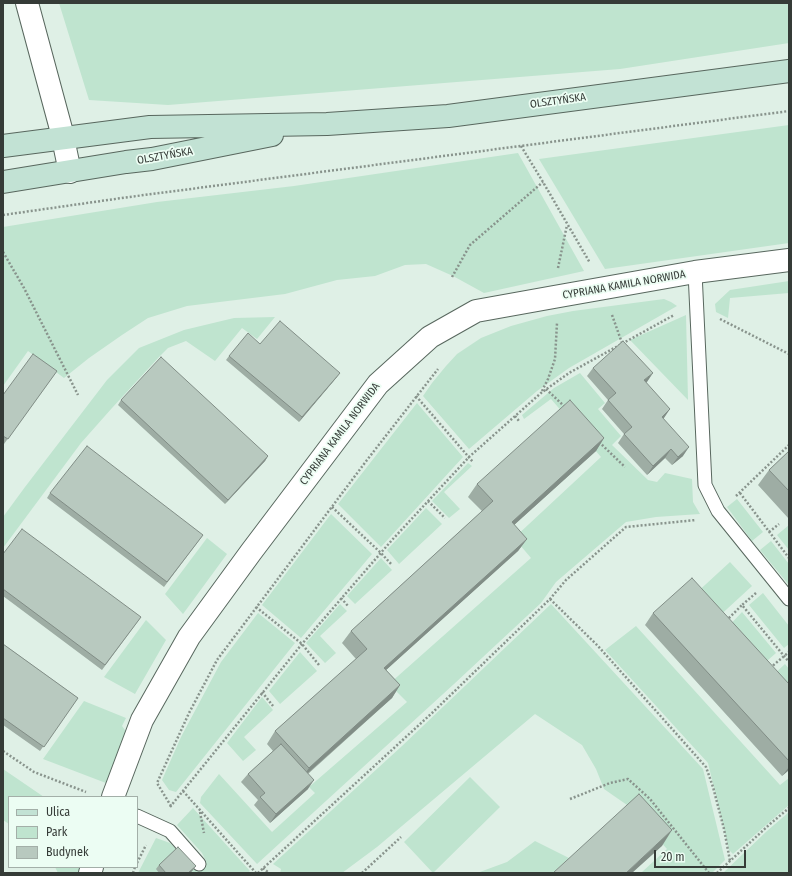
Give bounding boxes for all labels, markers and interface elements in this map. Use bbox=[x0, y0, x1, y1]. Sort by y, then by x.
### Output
street label: OLSZTYŃSKA bbox=[529, 91, 587, 111]
street label: OLSZTYŃSKA bbox=[136, 145, 194, 167]
street label: CYPRIANA KAMILA NORWIDA bbox=[561, 268, 687, 302]
street label: CYPRIANA KAMILA NORWIDA bbox=[297, 380, 383, 488]
legend bbox=[8, 796, 138, 868]
text: Ulica bbox=[46, 805, 70, 819]
text: Park bbox=[46, 825, 67, 839]
scale bar bbox=[656, 842, 748, 868]
text: Budynek bbox=[46, 845, 88, 859]
text: 20 m bbox=[661, 850, 685, 864]

